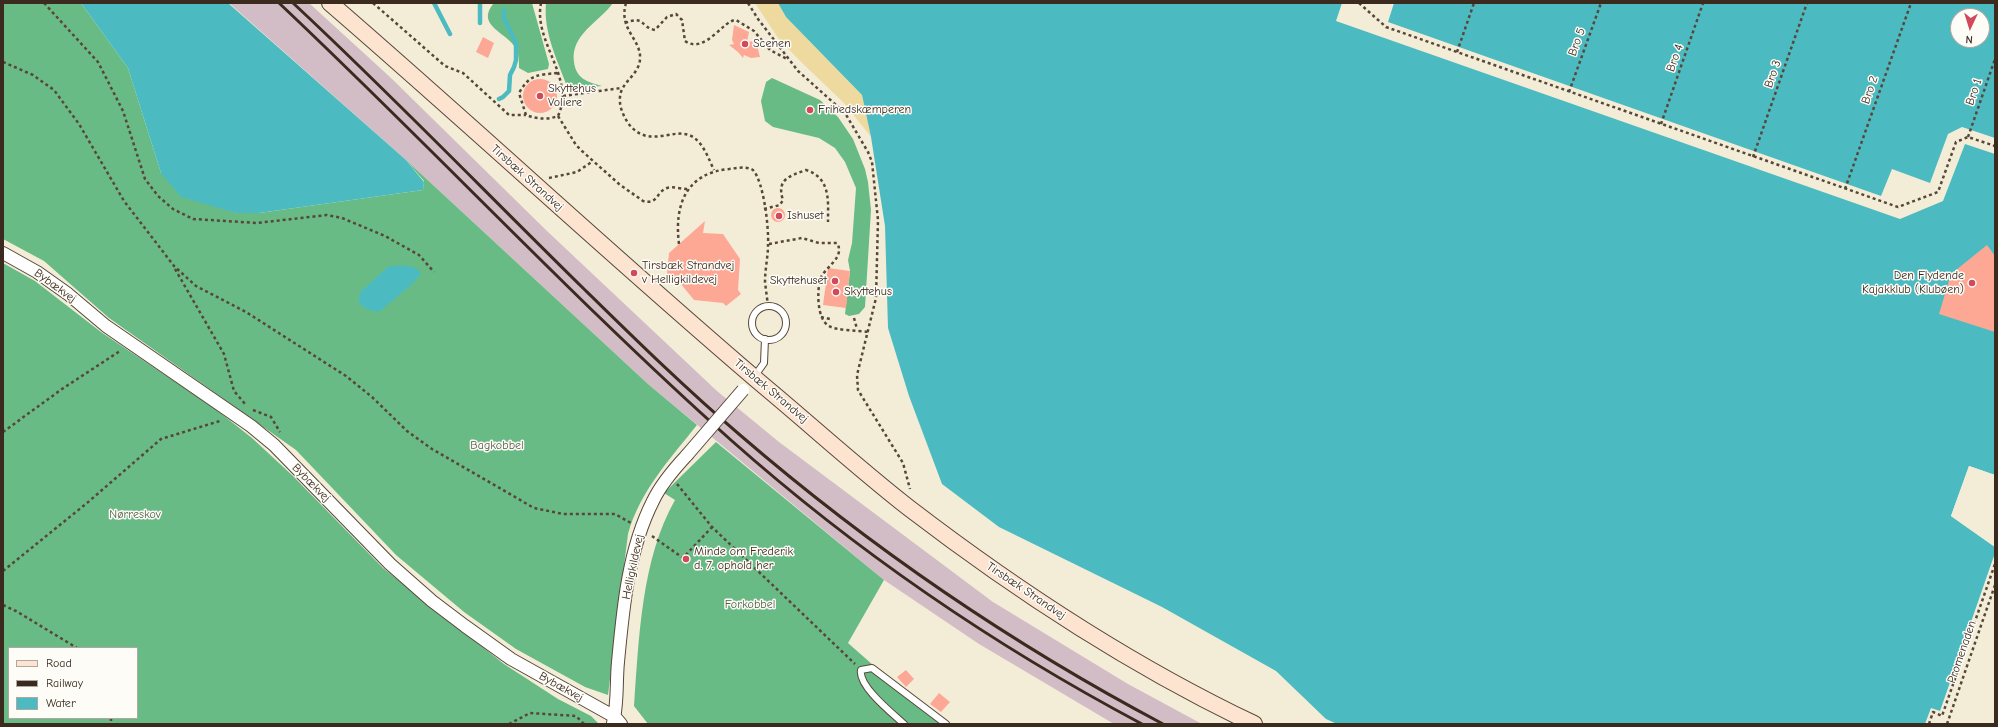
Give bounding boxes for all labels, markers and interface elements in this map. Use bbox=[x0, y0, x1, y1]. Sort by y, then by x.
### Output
north arrow bbox=[1950, 8, 1990, 48]
street label: Bro 5 bbox=[1565, 26, 1589, 58]
text: N bbox=[1965, 33, 1973, 46]
place label: Scenen bbox=[753, 37, 791, 51]
marker: Scenen bbox=[740, 39, 750, 49]
street label: Bro 4 bbox=[1664, 42, 1686, 74]
street label: Bro 3 bbox=[1762, 58, 1784, 90]
street label: Bro 2 bbox=[1859, 74, 1881, 106]
street label: Bro 1 bbox=[1963, 77, 1985, 107]
place label: Skyttehus Voliere bbox=[548, 82, 596, 110]
marker: Skyttehus Voliere bbox=[535, 91, 545, 101]
place label: Frihedskæmperen bbox=[818, 103, 911, 117]
marker: Frihedskæmperen bbox=[805, 105, 815, 115]
street label: Tirsbæk Strandvej bbox=[488, 142, 566, 214]
place label: Ishuset bbox=[787, 209, 824, 223]
marker: Ishuset bbox=[774, 211, 784, 221]
place label: Tirsbæk Strandvej v Helligkildevej bbox=[642, 259, 734, 287]
street label: Bybækvej bbox=[31, 266, 79, 306]
marker: Tirsbæk Strandvej v Helligkildevej bbox=[629, 268, 639, 278]
place label: Den Flydende Kajakklub (Klubøen) bbox=[1862, 269, 1964, 297]
place label: Skyttehuset bbox=[770, 274, 827, 288]
marker: Skyttehuset bbox=[830, 276, 840, 286]
marker: Den Flydende Kajakklub (Klubøen) bbox=[1967, 278, 1977, 288]
place label: Skyttehus bbox=[844, 285, 892, 299]
marker: Skyttehus bbox=[831, 287, 841, 297]
street label: Tirsbæk Strandvej bbox=[731, 356, 811, 426]
park label: Bagkobbel bbox=[470, 439, 524, 453]
street label: Bybækvej bbox=[289, 461, 333, 505]
park label: Nørreskov bbox=[109, 508, 161, 522]
street label: Helligkildevej bbox=[619, 533, 647, 601]
place label: Minde om Frederik d. 7. ophold her bbox=[694, 545, 793, 573]
marker: Minde om Frederik d. 7. ophold her bbox=[681, 554, 691, 564]
street label: Tirsbæk Strandvej bbox=[984, 559, 1068, 623]
park label: Forkobbel bbox=[725, 598, 775, 612]
street label: Promenaden bbox=[1945, 619, 1979, 685]
legend bbox=[8, 647, 138, 719]
text: Road bbox=[46, 656, 72, 670]
street label: Bybækvej bbox=[536, 669, 586, 705]
text: Railway bbox=[46, 676, 83, 690]
text: Water bbox=[46, 696, 76, 710]

